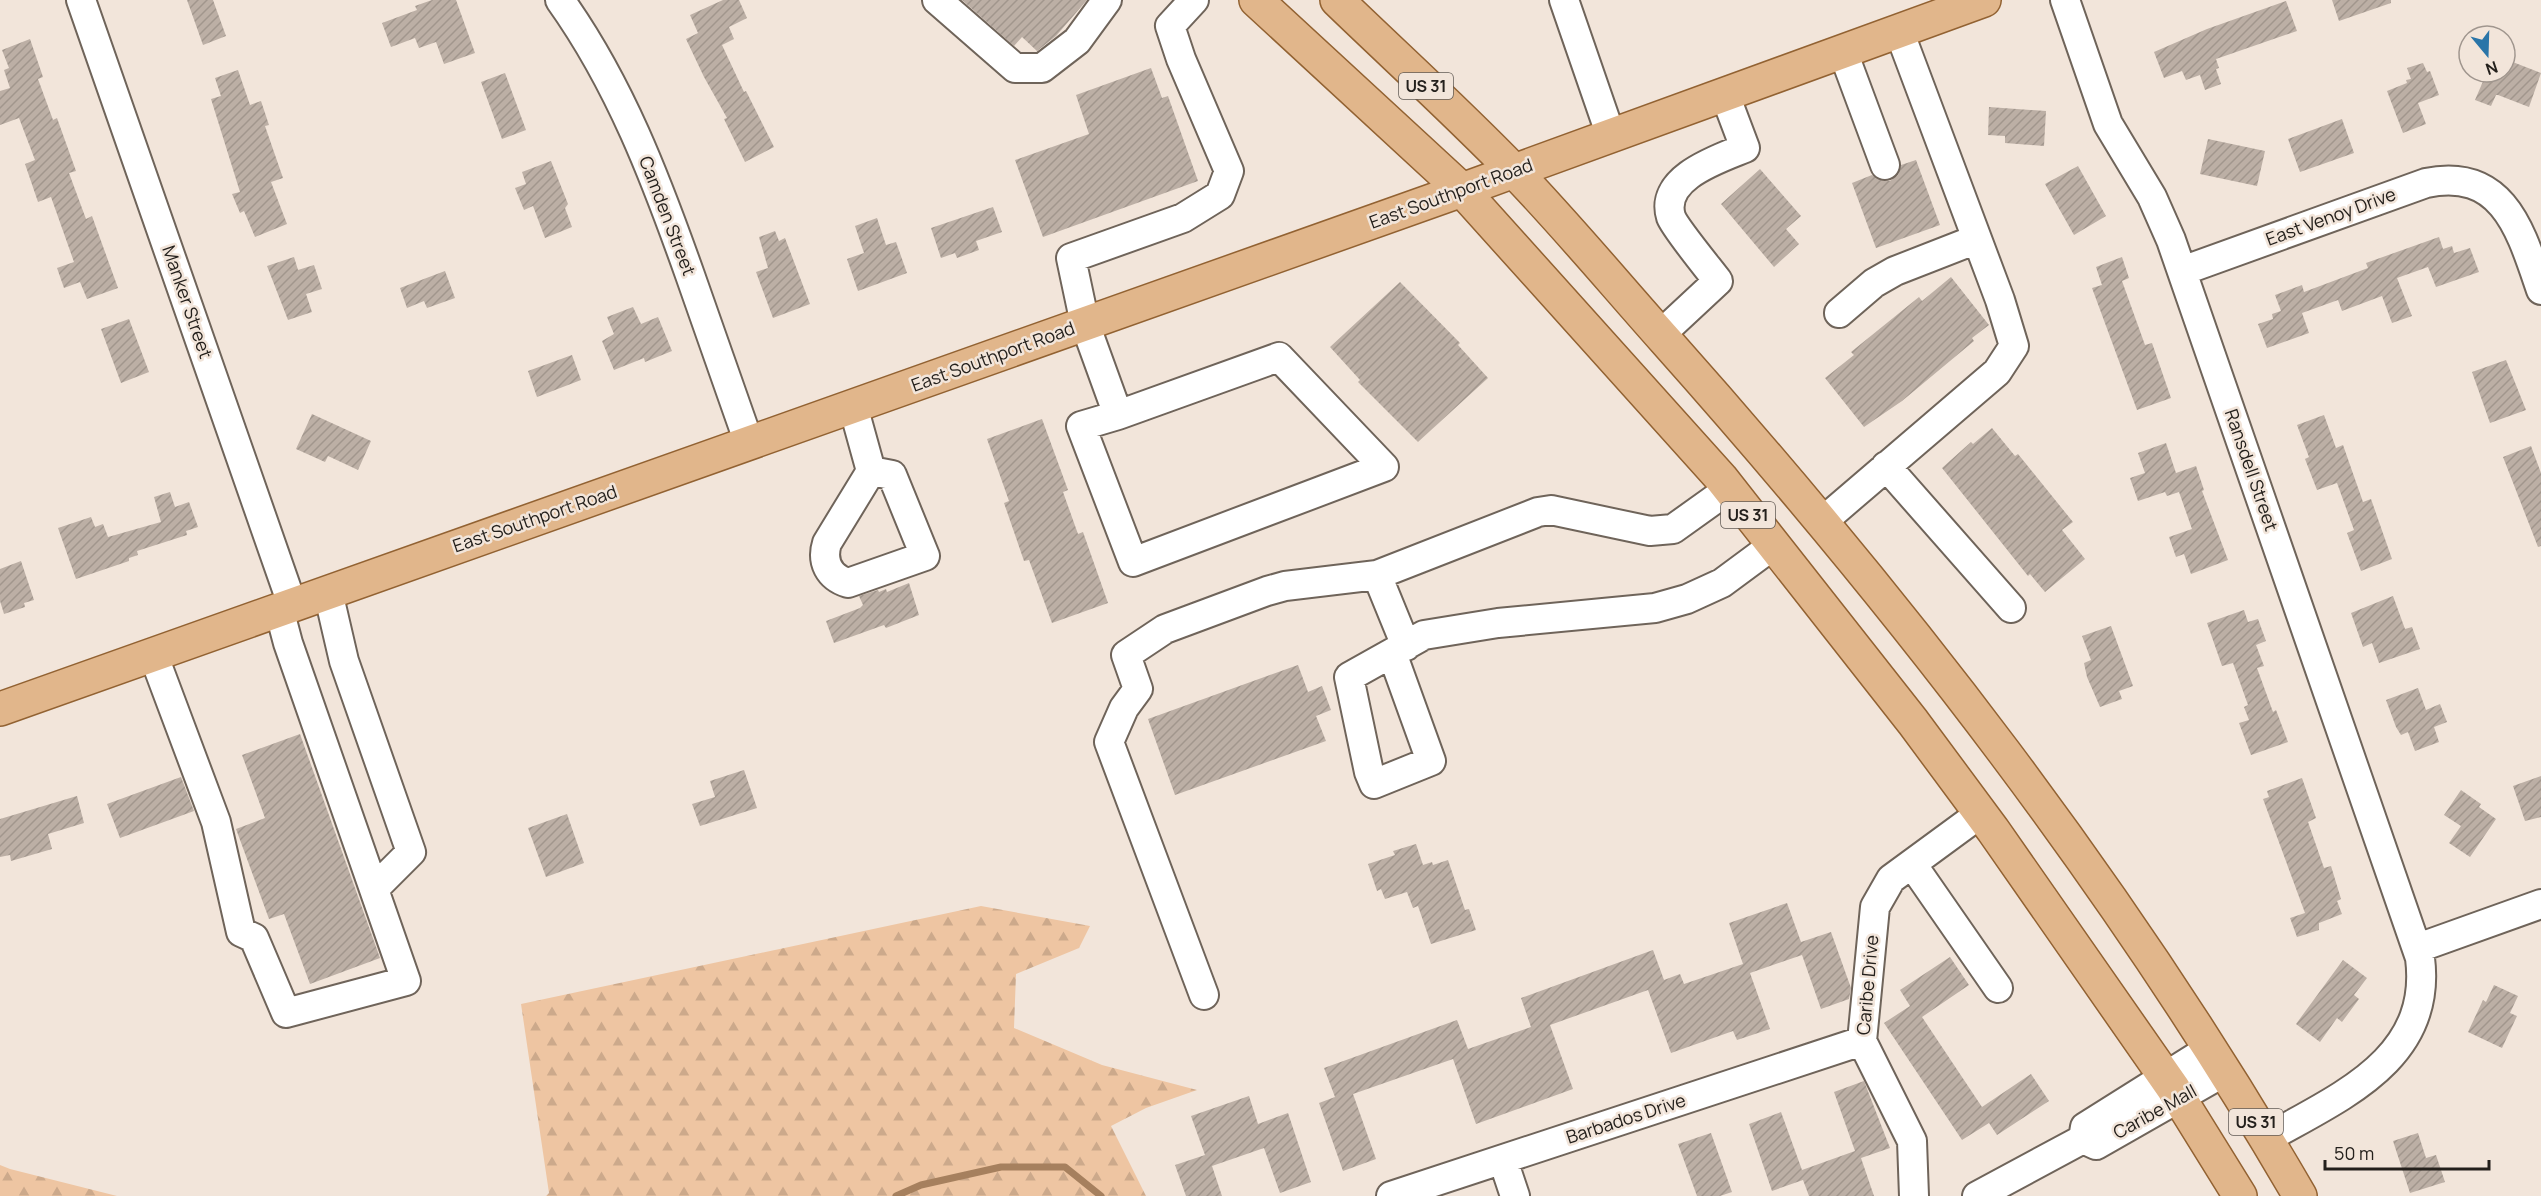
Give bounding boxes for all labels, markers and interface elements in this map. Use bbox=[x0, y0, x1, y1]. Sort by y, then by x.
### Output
north arrow bbox=[2457, 24, 2517, 84]
text: N bbox=[2483, 56, 2501, 80]
road number: US 31 bbox=[1399, 73, 1453, 99]
street label: Camden Street bbox=[634, 152, 702, 279]
street label: East Southport Road bbox=[1366, 152, 1536, 234]
street label: East Venoy Drive bbox=[2262, 181, 2399, 251]
street label: Manker Street bbox=[157, 242, 219, 361]
street label: East Southport Road bbox=[908, 315, 1078, 397]
street label: Ransdell Street bbox=[2220, 405, 2284, 534]
street label: East Southport Road bbox=[449, 479, 620, 557]
road number: US 31 bbox=[1721, 502, 1775, 528]
street label: Caribe Drive bbox=[1851, 934, 1883, 1036]
street label: Caribe Mall bbox=[2109, 1078, 2201, 1144]
street label: Barbados Drive bbox=[1563, 1087, 1689, 1149]
road number: US 31 bbox=[2229, 1109, 2283, 1135]
scale bar bbox=[2325, 1133, 2488, 1171]
text: 50 m bbox=[2334, 1141, 2374, 1165]

